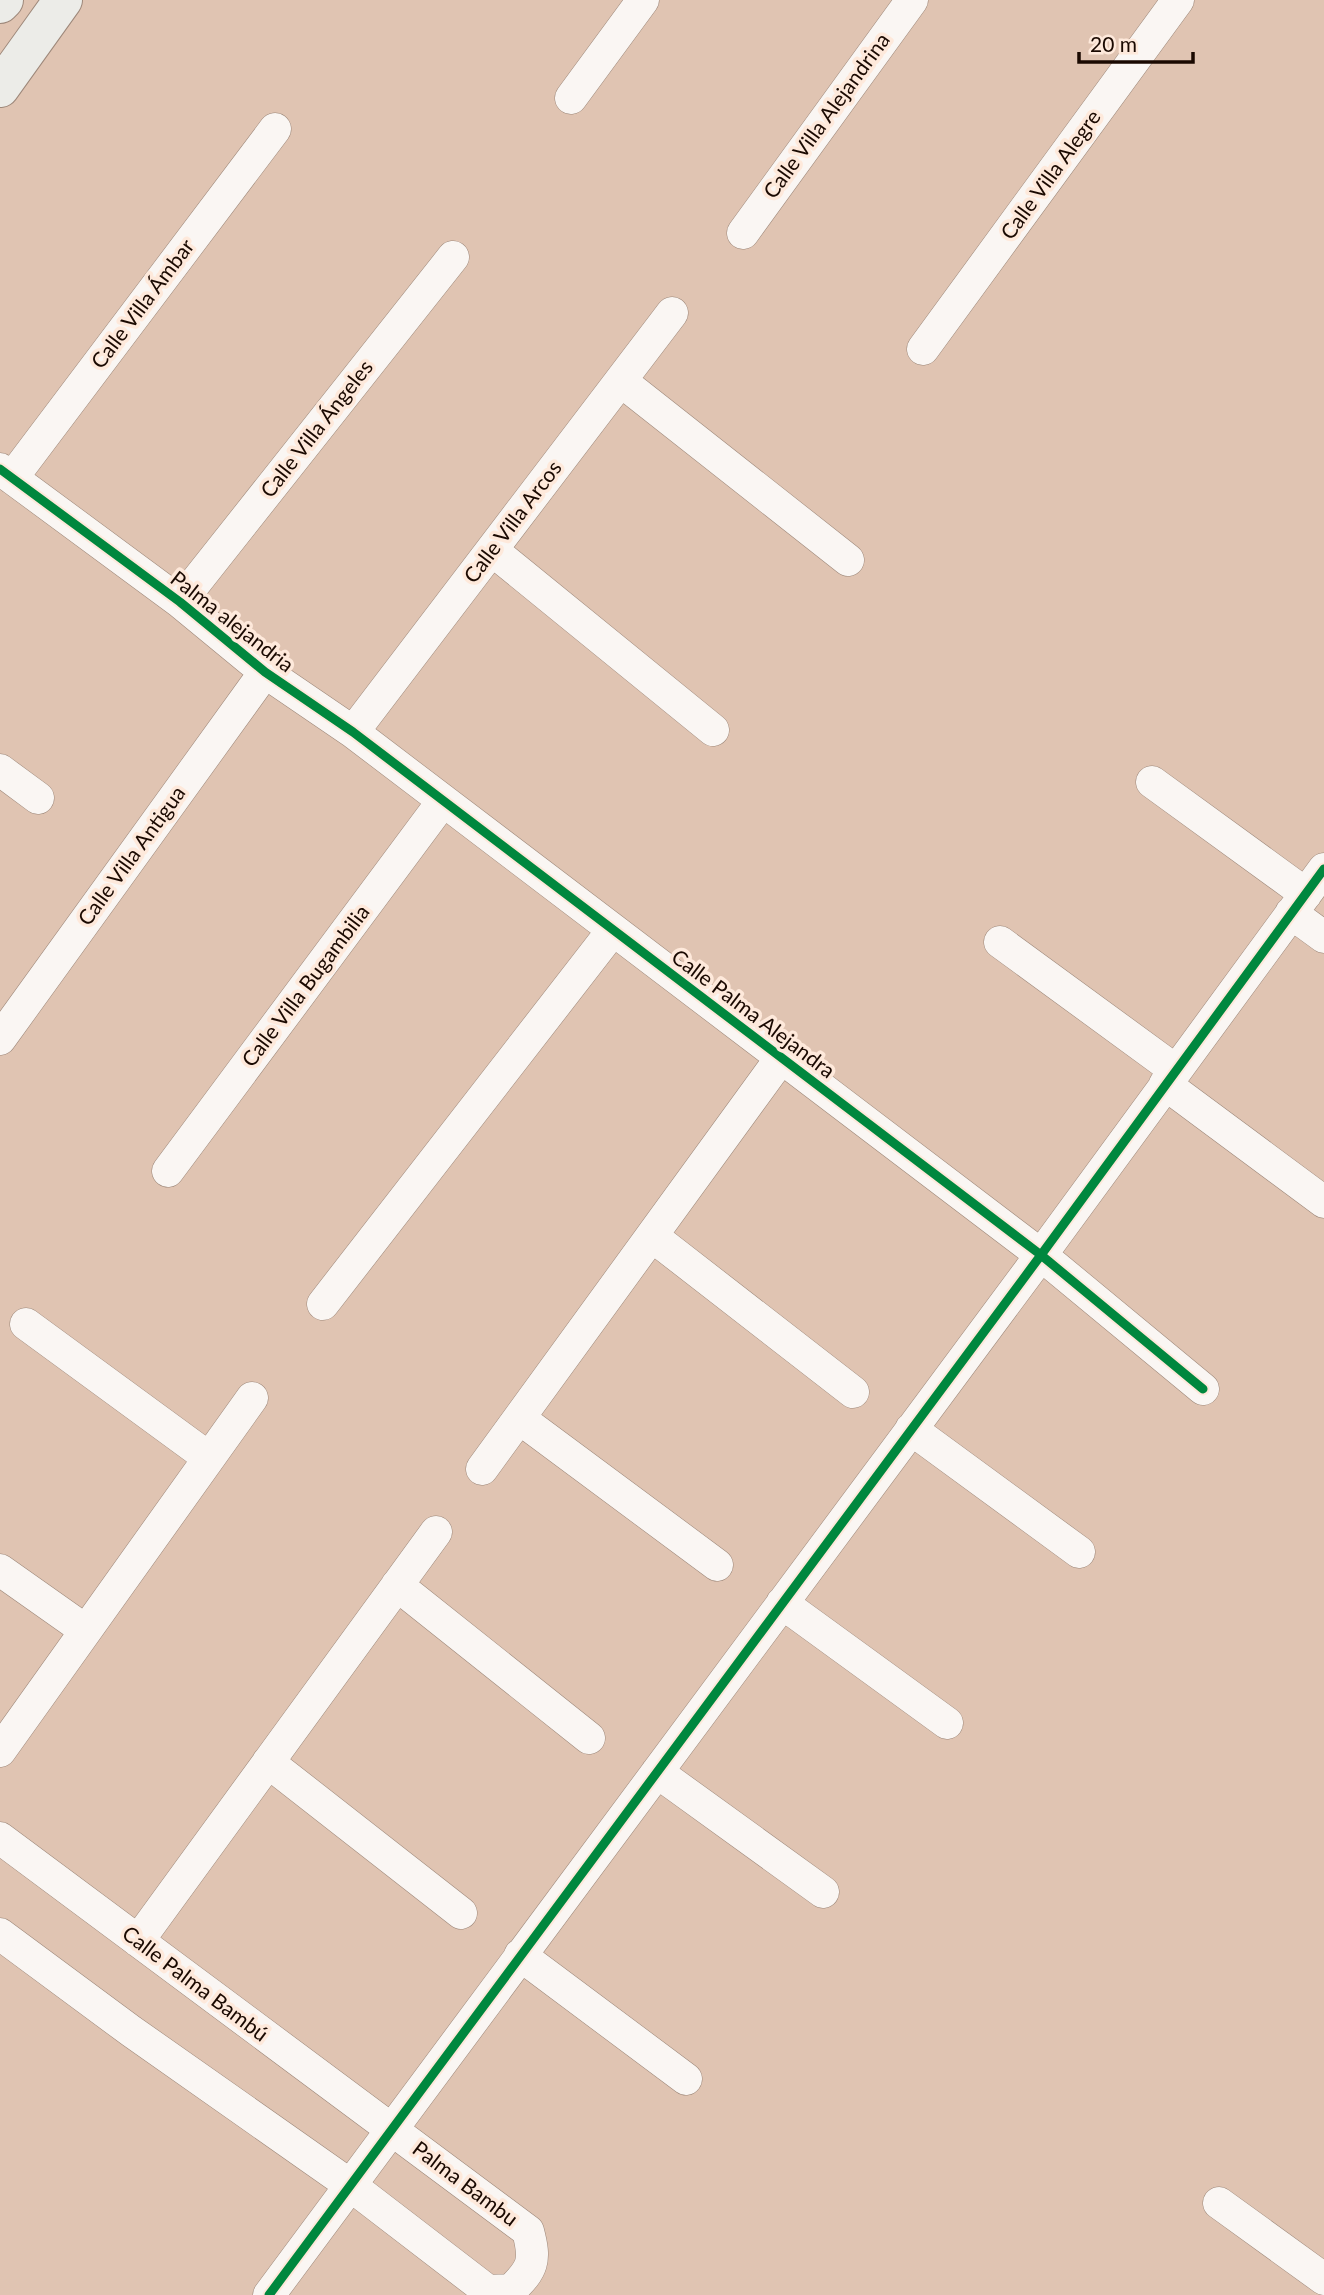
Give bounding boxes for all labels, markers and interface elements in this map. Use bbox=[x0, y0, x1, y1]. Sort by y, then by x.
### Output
scale bar bbox=[1079, 21, 1193, 65]
street label: Calle Villa Alejandrina bbox=[757, 28, 894, 203]
text: 20 m bbox=[1090, 31, 1137, 56]
street label: Calle Villa Alegre bbox=[994, 105, 1105, 244]
street label: Calle Villa Ámbar bbox=[85, 233, 199, 373]
street label: Calle Villa Ángeles bbox=[254, 354, 377, 502]
street label: Calle Villa Arcos bbox=[458, 455, 566, 587]
street label: Palma alejandria bbox=[166, 565, 299, 677]
street label: Calle Villa Antigua bbox=[72, 781, 190, 930]
street label: Calle Villa Bugambilia bbox=[236, 899, 374, 1071]
street label: Calle Palma Alejandra bbox=[667, 943, 840, 1082]
street label: Calle Palma Bambú bbox=[118, 1920, 274, 2046]
street label: Palma Bambu bbox=[408, 2135, 523, 2231]

